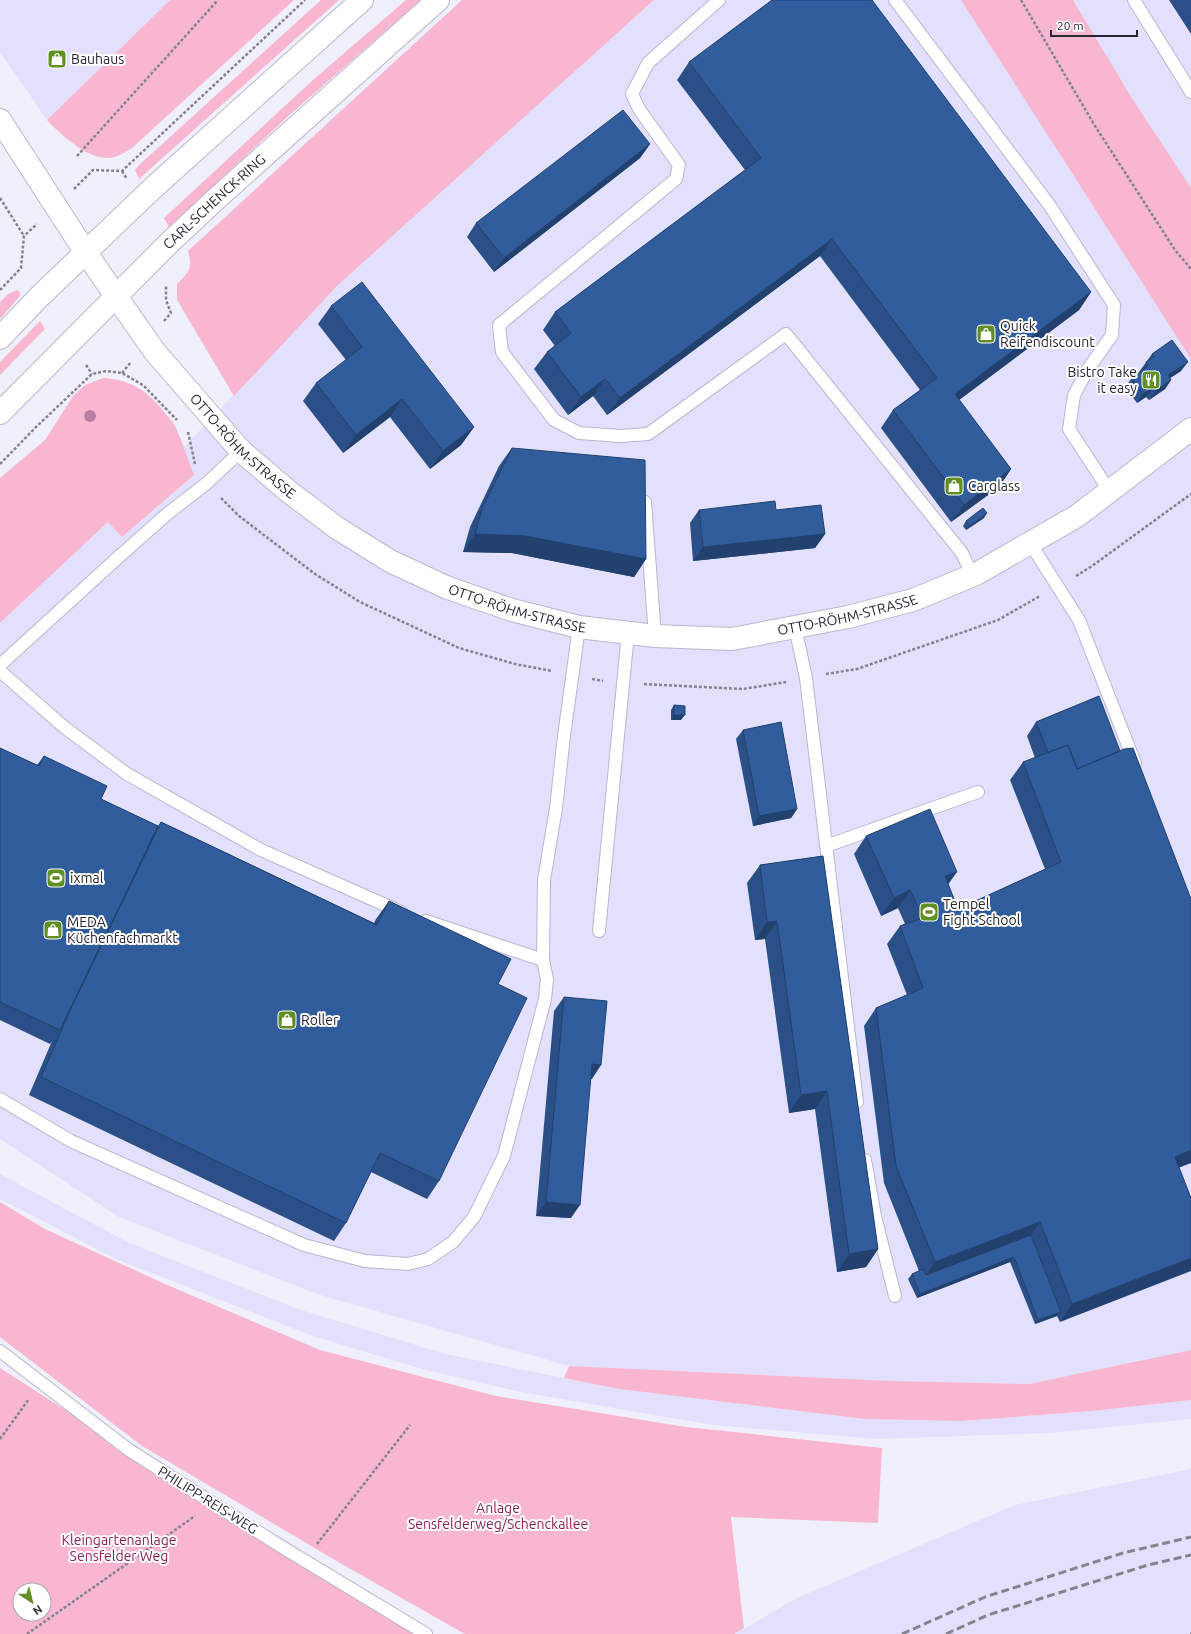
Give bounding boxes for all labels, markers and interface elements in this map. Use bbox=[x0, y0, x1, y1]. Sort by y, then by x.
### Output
scale bar bbox=[1051, 12, 1137, 38]
text: 20 m bbox=[1057, 19, 1084, 32]
shop icon: Bauhaus bbox=[46, 48, 68, 70]
place label: Bauhaus bbox=[71, 51, 124, 67]
street label: CARL-SCHENCK-RING bbox=[160, 151, 269, 252]
place label: Quick Reifendiscount bbox=[1000, 318, 1095, 350]
shop icon: Quick Reifendiscount bbox=[975, 323, 997, 345]
place label: Bistro Take it easy bbox=[1067, 364, 1137, 396]
restaurant icon: Bistro Take it easy bbox=[1140, 369, 1162, 391]
street label: OTTO-RÖHM-STRASSE bbox=[187, 390, 299, 502]
shop icon: Carglass bbox=[943, 475, 965, 497]
place label: Carglass bbox=[968, 478, 1020, 494]
street label: OTTO-RÖHM-STRASSE bbox=[446, 581, 587, 636]
street label: OTTO-RÖHM-STRASSE bbox=[776, 591, 920, 638]
sports icon: ixmal bbox=[45, 867, 67, 889]
place label: ixmal bbox=[70, 870, 104, 886]
place label: Tempel Fight School bbox=[943, 896, 1021, 928]
sports icon: Tempel Fight School bbox=[918, 901, 940, 923]
place label: MEDA Küchenfachmarkt bbox=[67, 914, 178, 946]
shop icon: MEDA Küchenfachmarkt bbox=[42, 919, 64, 941]
shop icon: Roller bbox=[276, 1009, 298, 1031]
place label: Roller bbox=[301, 1012, 339, 1028]
street label: PHILIPP-REIS-WEG bbox=[155, 1463, 261, 1537]
park label: Anlage Sensfelderweg/Schenckallee bbox=[408, 1500, 588, 1532]
park label: Kleingartenanlage Sensfelder Weg bbox=[62, 1532, 176, 1564]
north arrow bbox=[12, 1582, 52, 1622]
text: N bbox=[31, 1603, 45, 1617]

